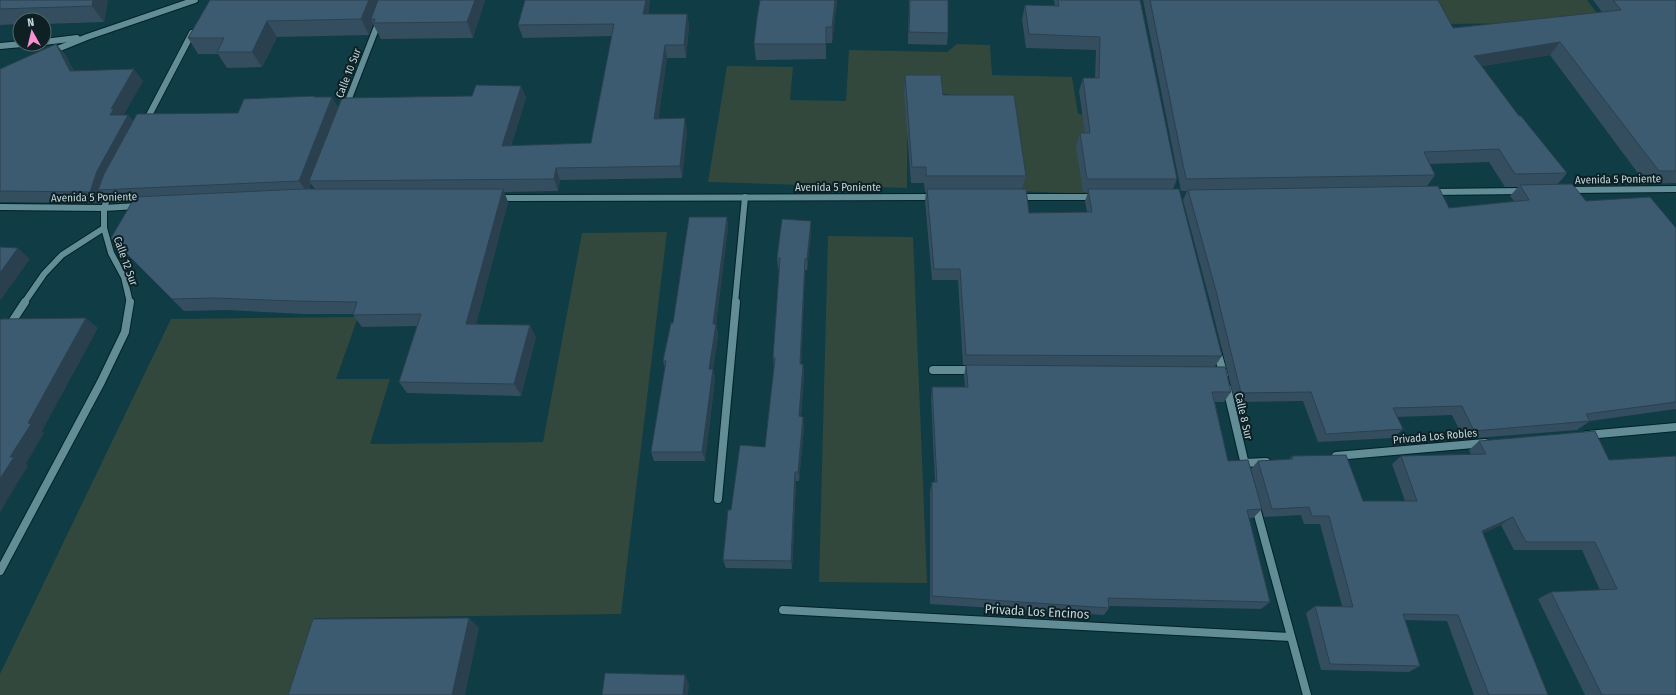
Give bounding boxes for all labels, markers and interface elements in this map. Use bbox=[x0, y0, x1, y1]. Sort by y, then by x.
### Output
north arrow bbox=[12, 12, 52, 52]
text: N bbox=[27, 16, 35, 29]
street label: Calle 10 Sur bbox=[333, 46, 364, 100]
street label: Avenida 5 Poniente bbox=[1575, 172, 1661, 187]
street label: Avenida 5 Poniente bbox=[795, 181, 881, 194]
street label: Avenida 5 Poniente bbox=[51, 190, 137, 205]
street label: Calle 12 Sur bbox=[111, 235, 140, 288]
street label: Calle 8 Sur bbox=[1232, 391, 1255, 441]
street label: Privada Los Robles bbox=[1392, 426, 1478, 447]
street label: Privada Los Encinos bbox=[984, 601, 1090, 622]

